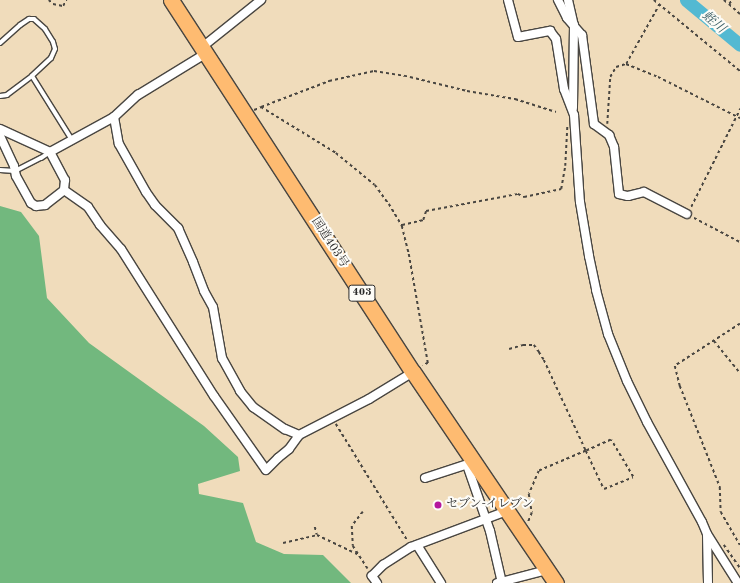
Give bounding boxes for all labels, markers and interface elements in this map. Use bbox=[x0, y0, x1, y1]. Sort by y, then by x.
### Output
water label: 蛭川 bbox=[698, 9, 728, 37]
street label: 国道403号 bbox=[307, 215, 351, 271]
road number: 403 bbox=[348, 284, 376, 302]
place label: セブン-イレブン bbox=[446, 498, 534, 512]
marker: セブン-イレブン bbox=[433, 500, 443, 510]

